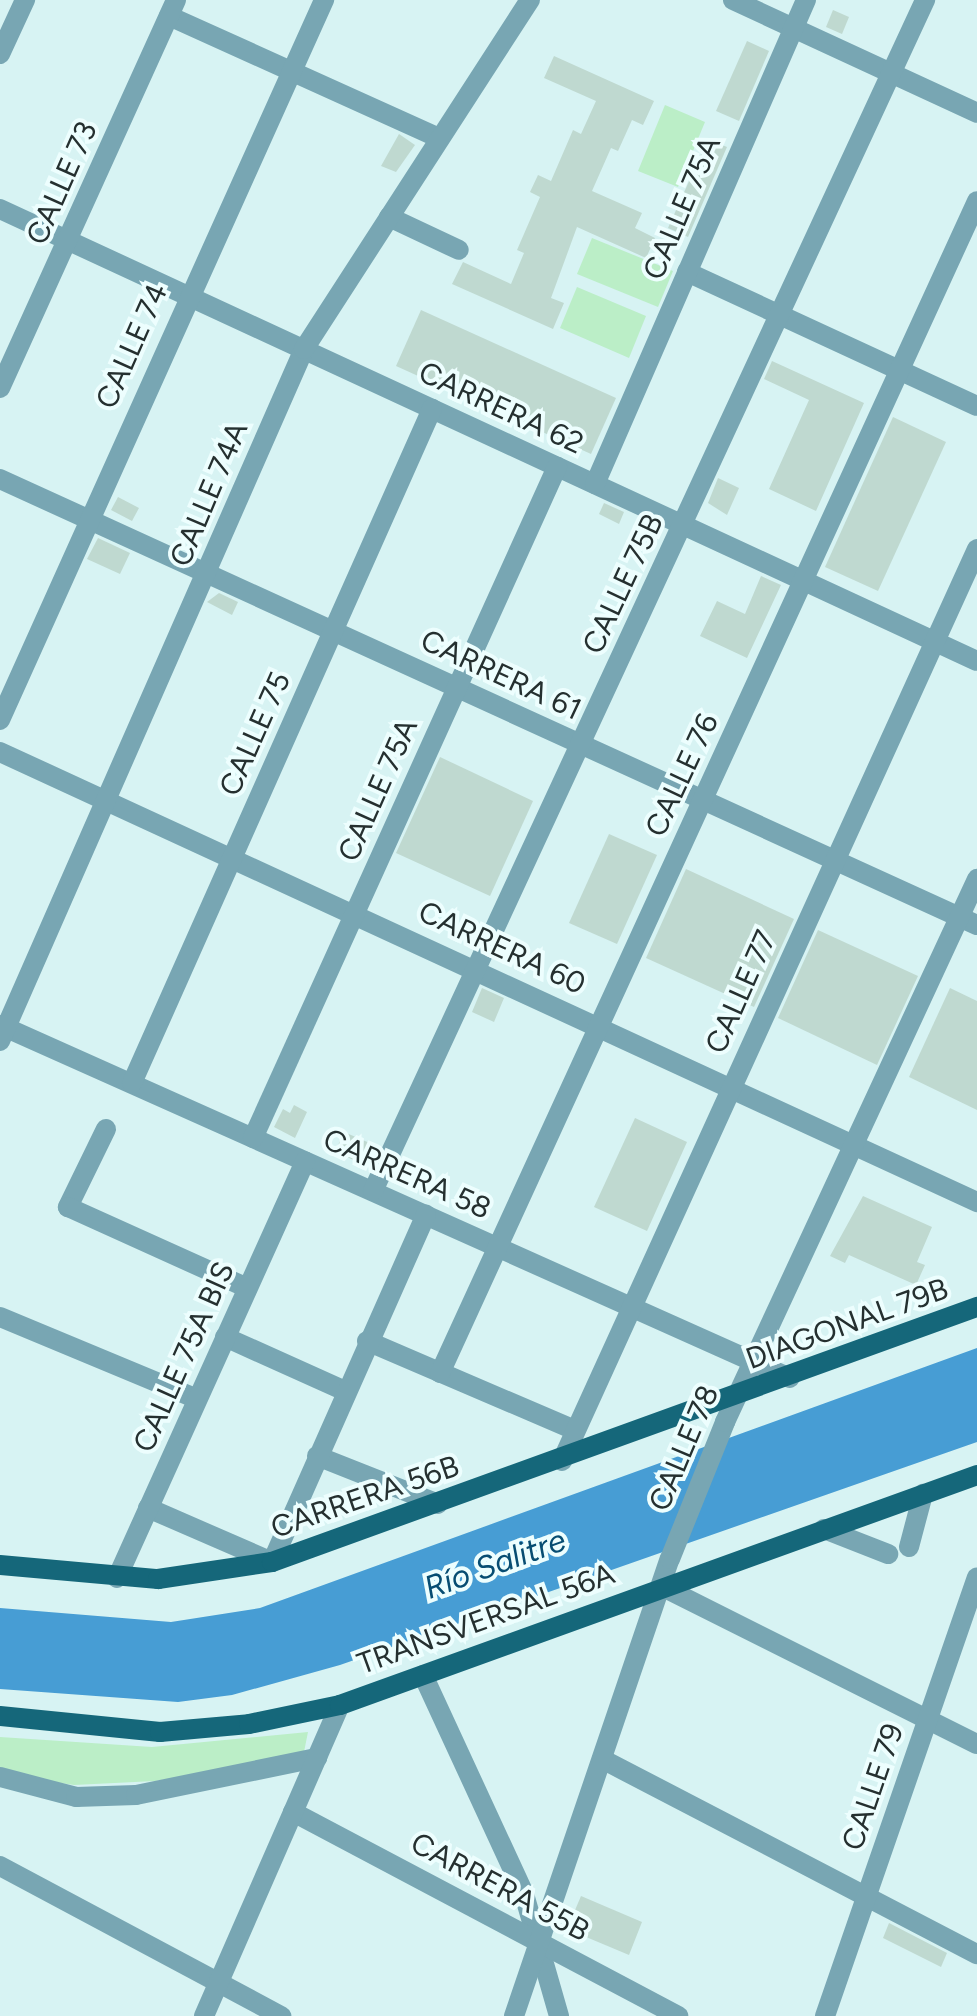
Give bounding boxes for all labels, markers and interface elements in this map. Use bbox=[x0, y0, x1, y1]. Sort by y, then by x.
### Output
street label: CALLE 73 bbox=[19, 116, 105, 250]
street label: CALLE 75A bbox=[636, 131, 728, 285]
street label: CALLE 74 bbox=[88, 278, 176, 414]
street label: CARRERA 62 bbox=[413, 354, 589, 462]
street label: CALLE 74A bbox=[162, 416, 256, 572]
street label: CALLE 75B bbox=[575, 508, 671, 660]
street label: CARRERA 61 bbox=[415, 622, 587, 728]
street label: CALLE 75 bbox=[212, 667, 298, 801]
street label: CALLE 76 bbox=[638, 708, 726, 842]
street label: CALLE 75A bbox=[331, 713, 425, 867]
street label: CARRERA 60 bbox=[413, 894, 591, 1002]
street label: CALLE 77 bbox=[698, 925, 784, 1059]
street label: CARRERA 58 bbox=[318, 1121, 496, 1227]
street label: CALLE 75A BIS bbox=[126, 1256, 242, 1458]
street label: DIAGONAL 79B bbox=[741, 1271, 953, 1377]
street label: CALLE 78 bbox=[641, 1380, 727, 1516]
street label: CARRERA 56B bbox=[266, 1448, 464, 1546]
water label: Río Salitre bbox=[419, 1521, 571, 1607]
street label: TRANSVERSAL 56A bbox=[353, 1556, 619, 1682]
street label: CALLE 79 bbox=[835, 1719, 911, 1855]
street label: CARRERA 55B bbox=[405, 1825, 595, 1949]

